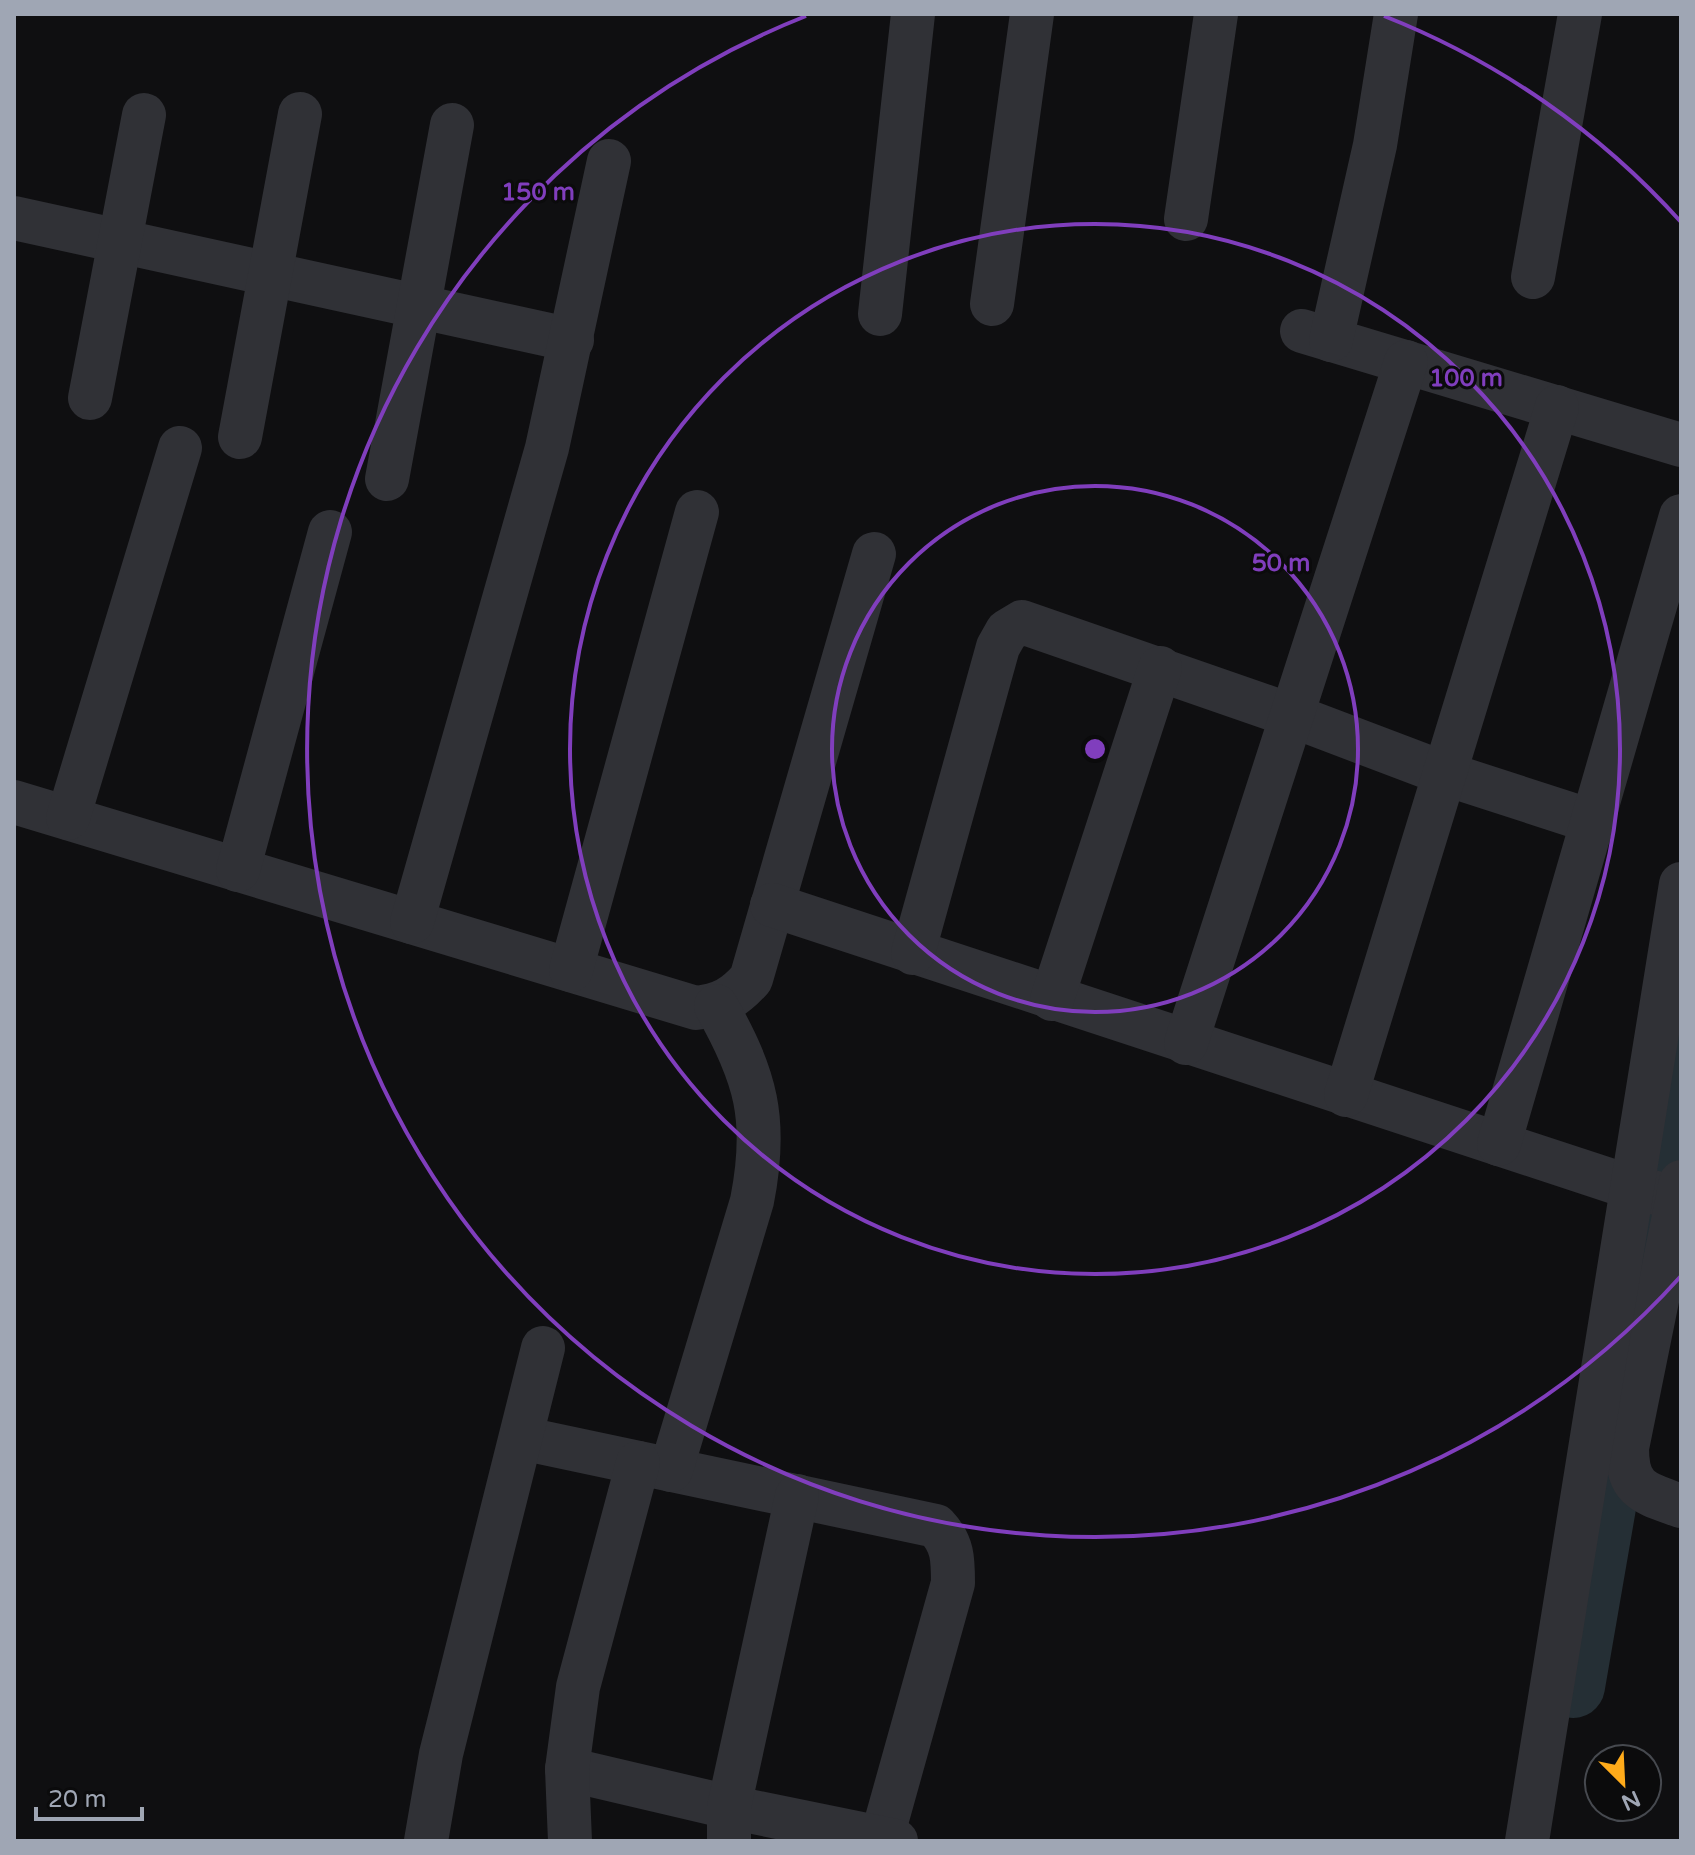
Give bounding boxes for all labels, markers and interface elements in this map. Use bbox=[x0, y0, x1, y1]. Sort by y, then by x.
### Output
text: 150 m bbox=[501, 178, 575, 207]
text: 100 m bbox=[1429, 364, 1503, 393]
text: 50 m bbox=[1252, 549, 1310, 578]
centre of rings bbox=[1081, 735, 1109, 763]
north arrow bbox=[1583, 1743, 1663, 1823]
scale bar bbox=[36, 1771, 142, 1821]
text: 20 m bbox=[48, 1785, 106, 1814]
text: N bbox=[1617, 1785, 1644, 1816]

